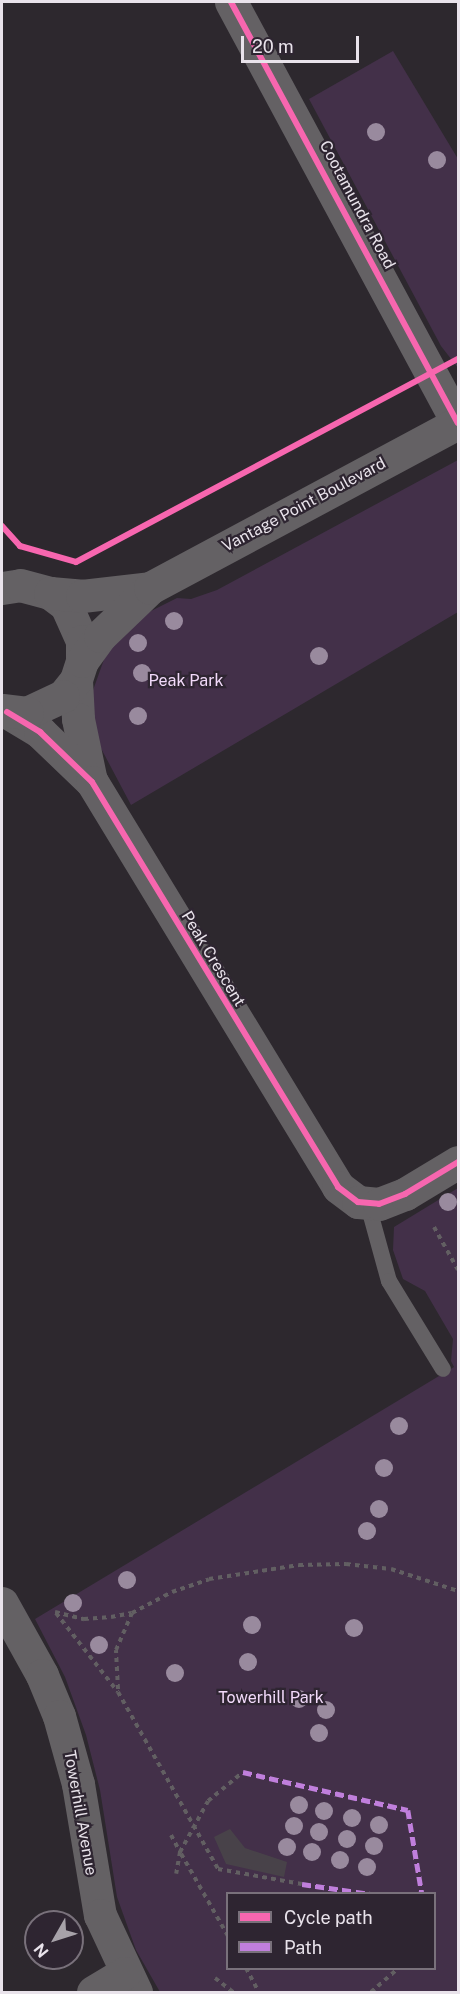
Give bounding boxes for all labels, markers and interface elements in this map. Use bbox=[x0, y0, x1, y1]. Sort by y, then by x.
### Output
scale bar bbox=[244, 24, 362, 62]
text: 20 m bbox=[252, 36, 294, 57]
street label: Cootamundra Road bbox=[315, 138, 399, 272]
street label: Vantage Point Boulevard bbox=[219, 454, 389, 556]
park label: Peak Park bbox=[149, 671, 223, 691]
street label: Peak Crescent bbox=[177, 908, 249, 1010]
park label: Towerhill Park bbox=[218, 1688, 324, 1708]
street label: Towerhill Avenue bbox=[60, 1749, 100, 1877]
legend bbox=[226, 1892, 436, 1970]
text: Cycle path bbox=[284, 1907, 373, 1928]
north arrow bbox=[24, 1910, 84, 1970]
text: Path bbox=[284, 1937, 322, 1958]
text: N bbox=[30, 1940, 53, 1961]

